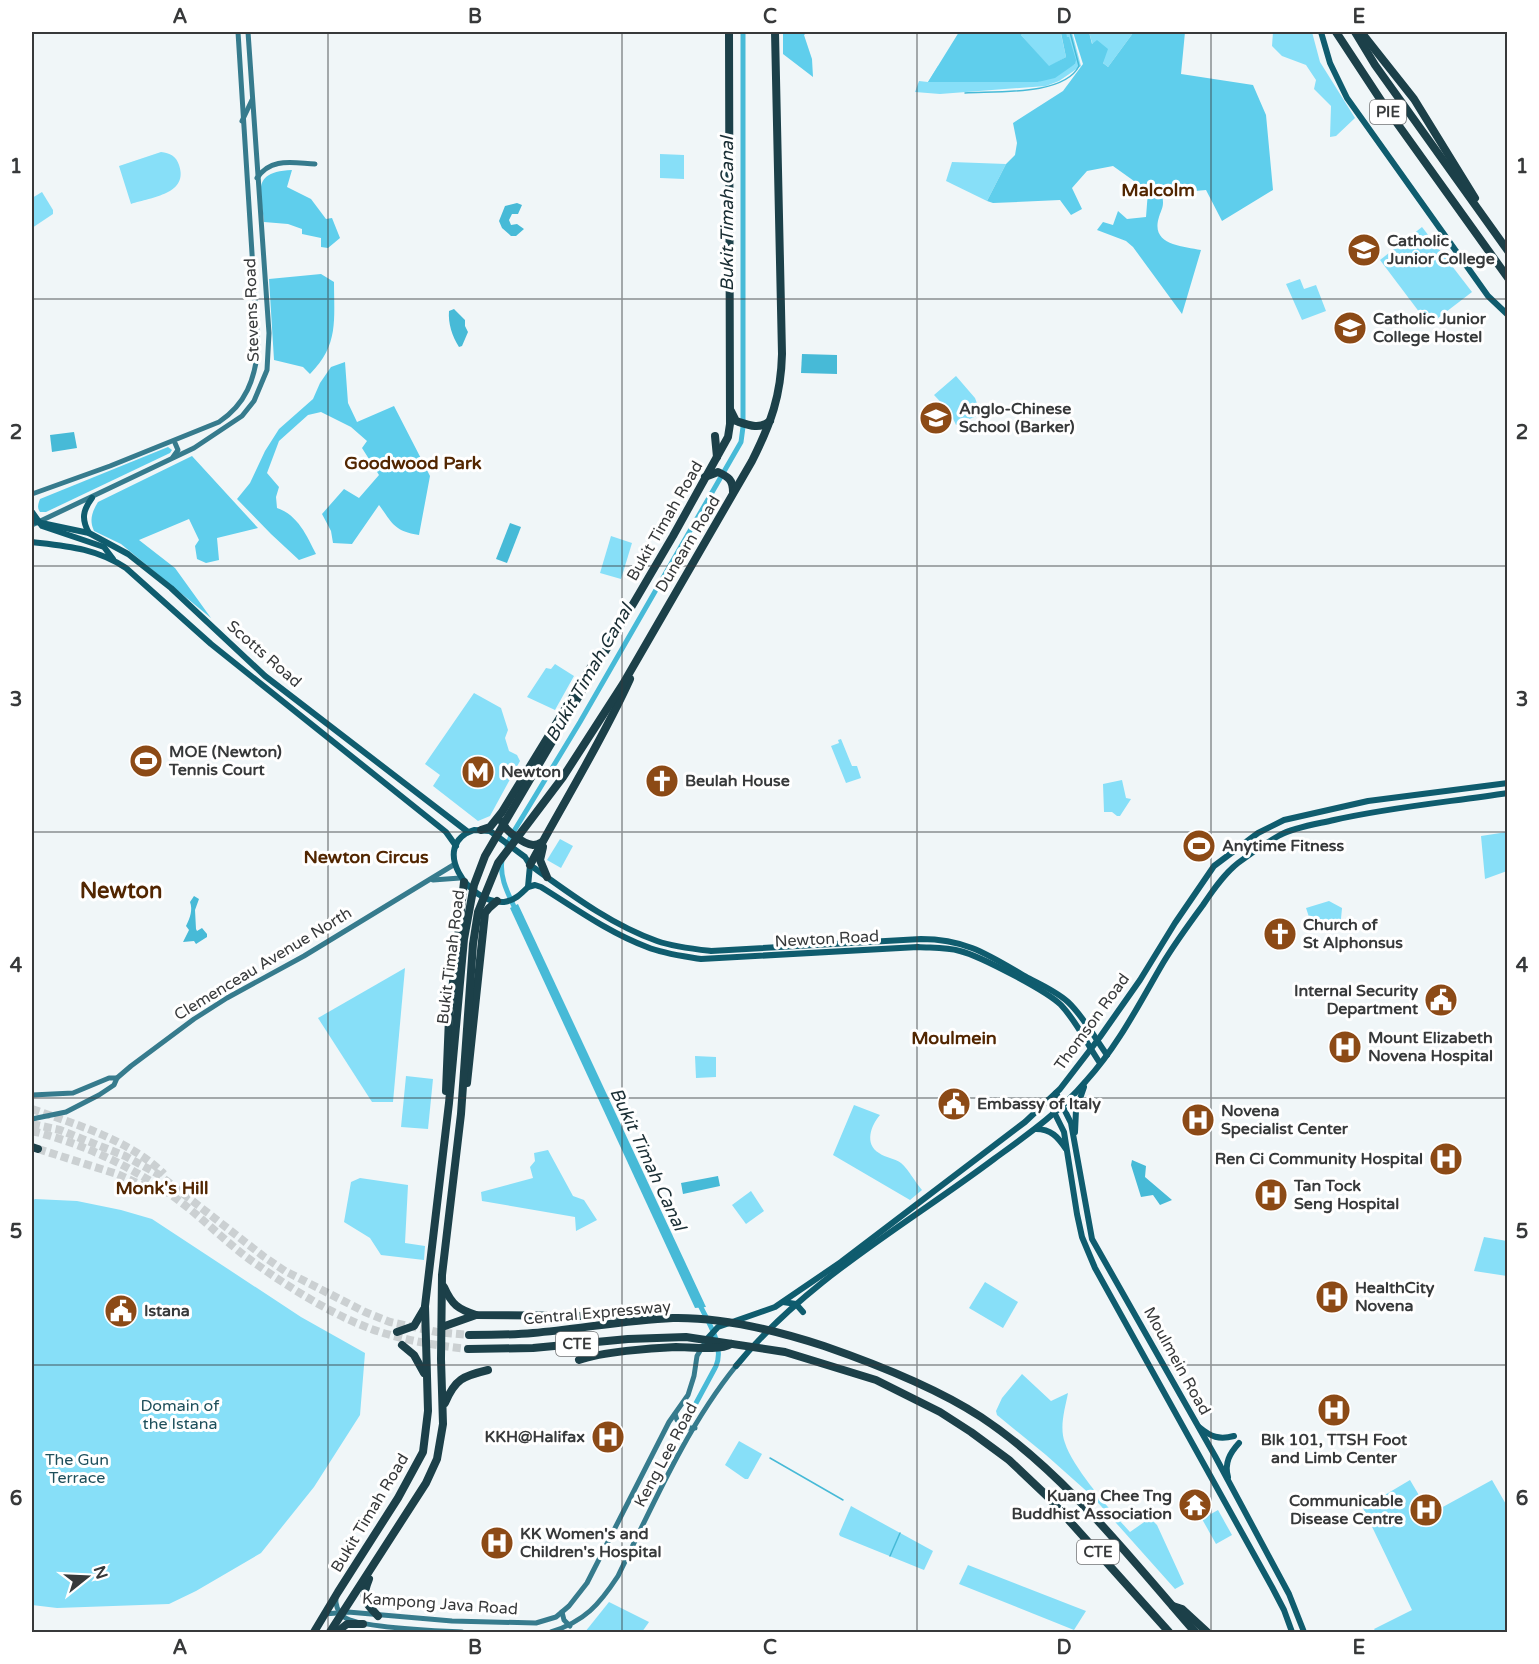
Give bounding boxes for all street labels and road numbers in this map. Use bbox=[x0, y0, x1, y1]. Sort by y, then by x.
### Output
road number: PIE bbox=[1370, 100, 1406, 124]
street label: Stevens Road bbox=[240, 258, 264, 362]
street label: Bukit Timah Road bbox=[623, 458, 707, 584]
street label: Dunearn Road bbox=[651, 492, 725, 596]
street label: Scotts Road bbox=[223, 616, 305, 692]
street label: Bukit Timah Road bbox=[433, 889, 469, 1025]
street label: Clemenceau Avenue North bbox=[171, 903, 355, 1025]
street label: Newton Road bbox=[774, 926, 880, 952]
street label: Thomson Road bbox=[1050, 969, 1134, 1075]
street label: Central Expressway bbox=[522, 1297, 672, 1329]
street label: Moulmein Road bbox=[1139, 1303, 1215, 1419]
road number: CTE bbox=[556, 1332, 598, 1356]
street label: Keng Lee Road bbox=[630, 1399, 702, 1511]
street label: Bukit Timah Road bbox=[327, 1450, 413, 1576]
road number: CTE bbox=[1077, 1540, 1119, 1564]
street label: Kampong Java Road bbox=[361, 1589, 519, 1619]

